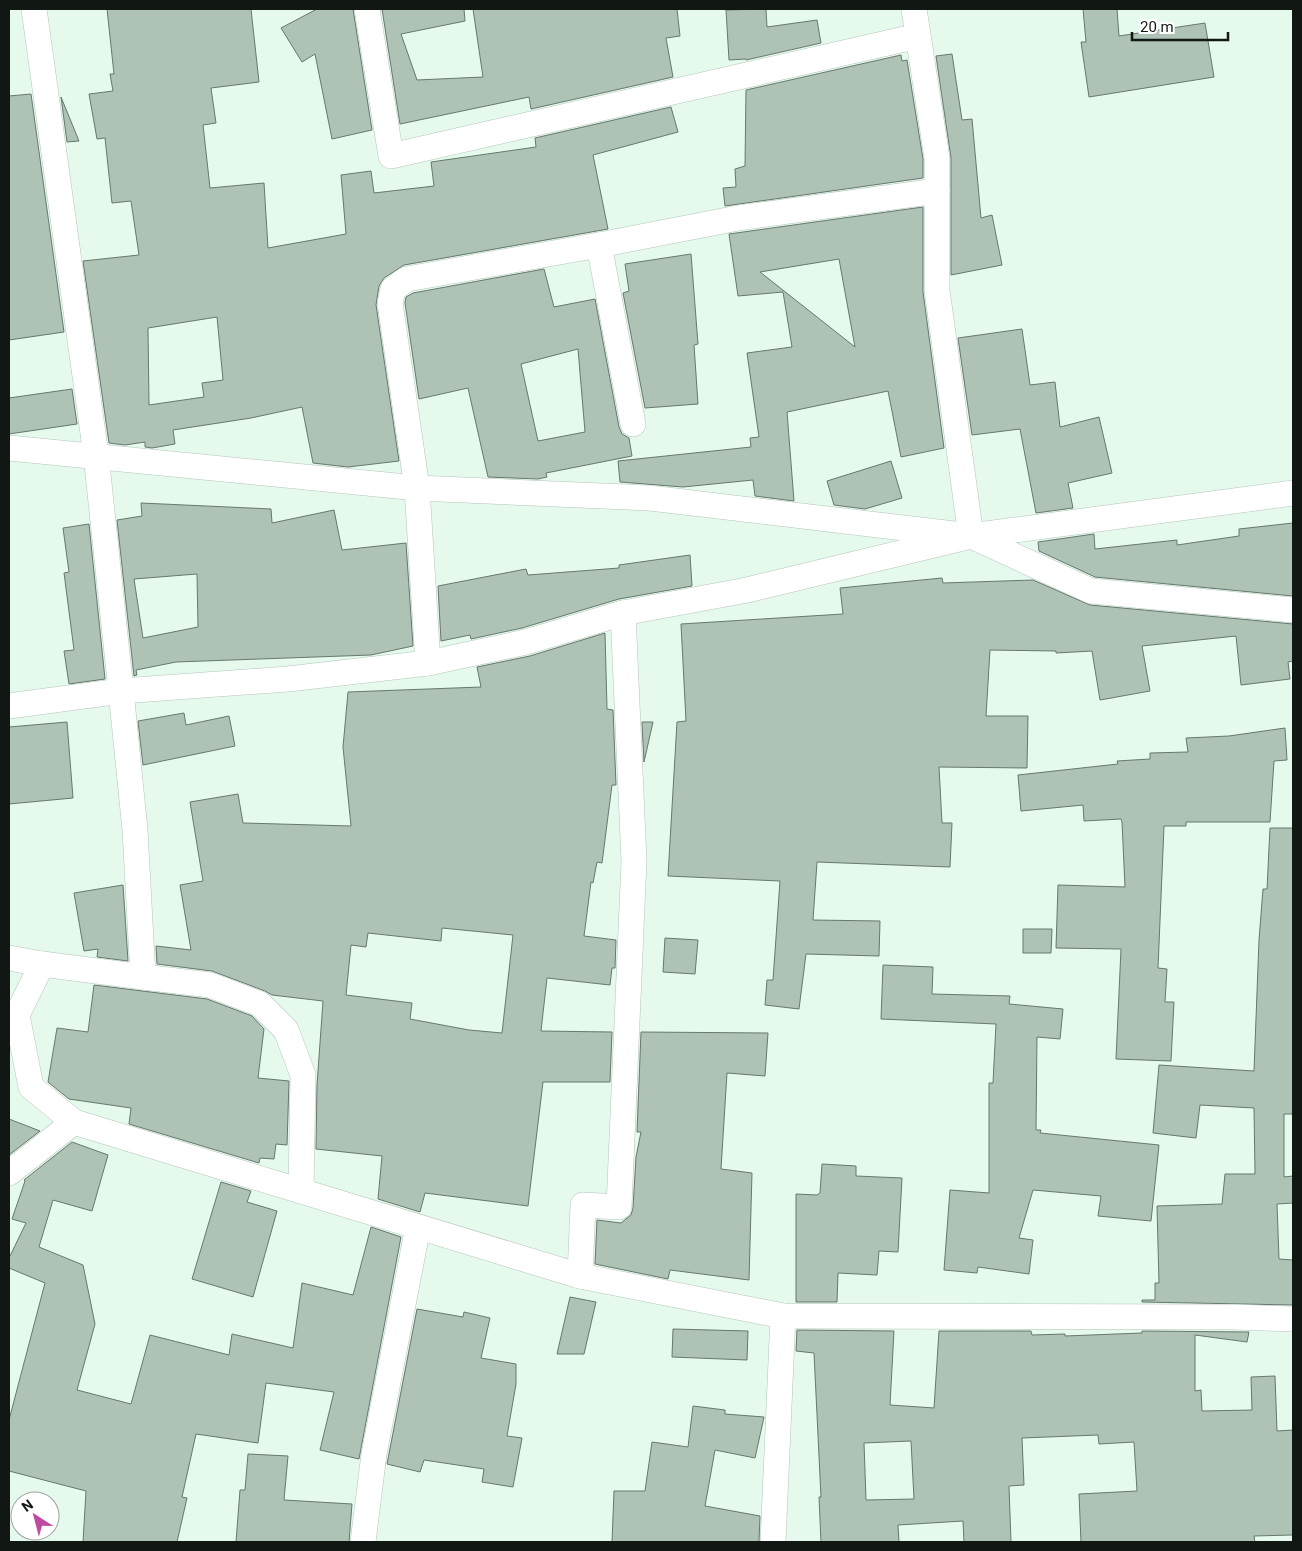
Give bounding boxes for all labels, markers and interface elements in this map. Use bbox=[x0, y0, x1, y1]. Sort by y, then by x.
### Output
scale bar bbox=[1132, 10, 1228, 42]
text: 20 m bbox=[1140, 18, 1174, 36]
north arrow bbox=[10, 1491, 60, 1541]
text: N bbox=[19, 1496, 36, 1515]

